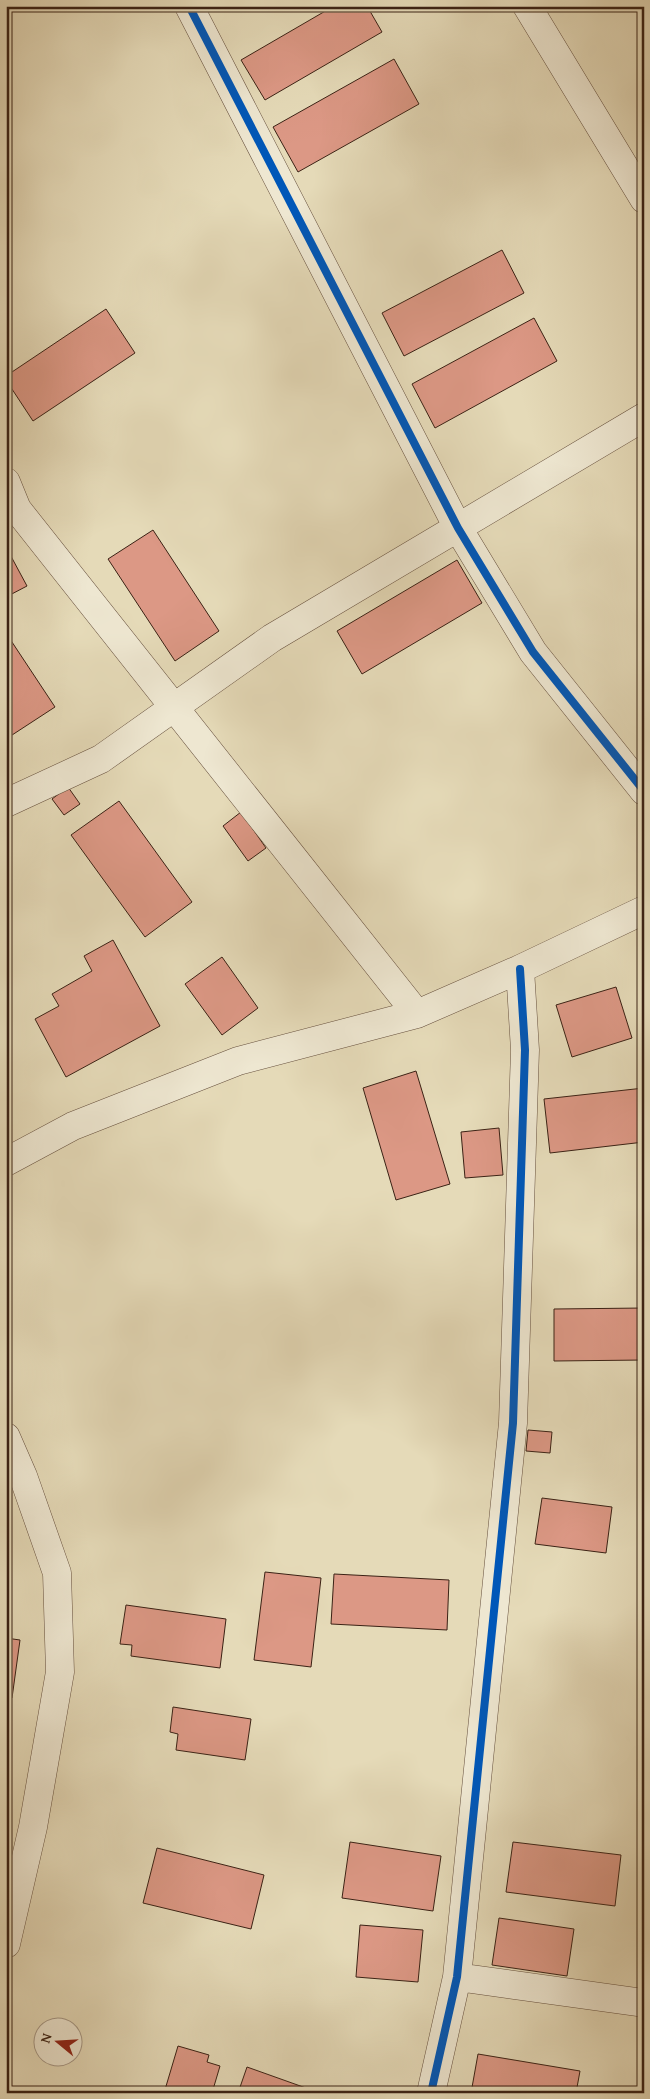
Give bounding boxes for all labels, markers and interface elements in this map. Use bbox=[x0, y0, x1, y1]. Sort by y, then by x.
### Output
north arrow bbox=[32, 2016, 82, 2066]
text: N bbox=[35, 2030, 57, 2046]

